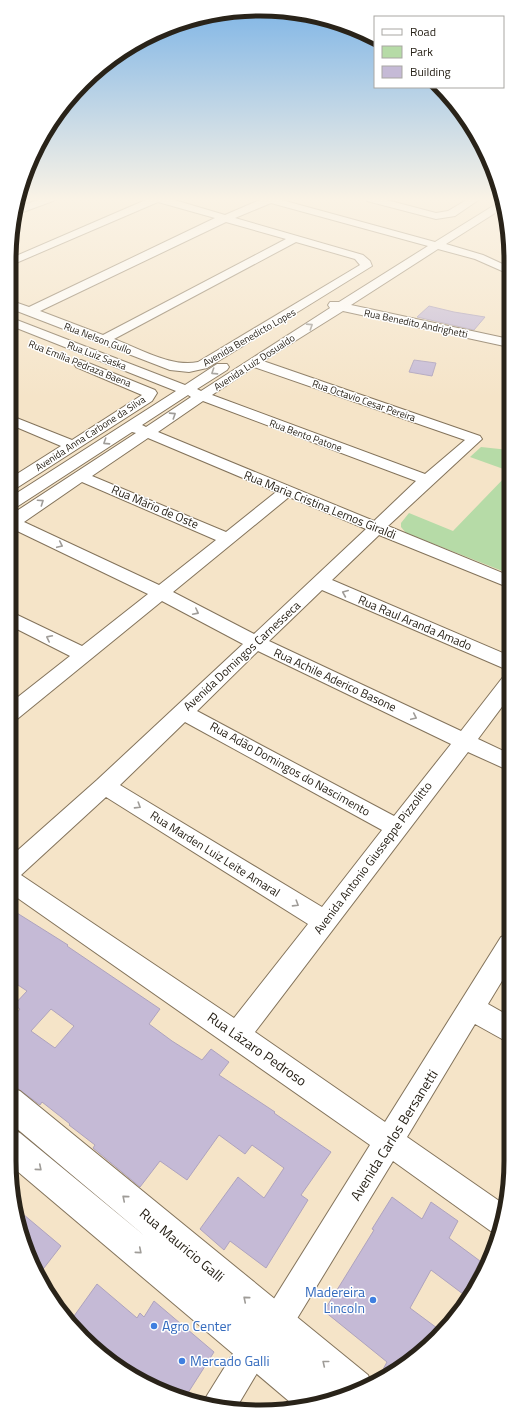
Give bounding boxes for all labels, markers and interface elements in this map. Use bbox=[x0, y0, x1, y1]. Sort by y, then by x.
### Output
legend bbox=[374, 16, 504, 88]
text: Road bbox=[410, 22, 436, 41]
text: Park bbox=[410, 42, 433, 61]
text: Building bbox=[410, 62, 451, 81]
street label: Avenida Benedicto Lopes bbox=[200, 304, 299, 370]
street label: Rua Benedito Andrighetti bbox=[363, 305, 469, 342]
street label: Rua Nelson Gullo bbox=[62, 319, 134, 358]
one-way arrow bbox=[306, 323, 313, 330]
street label: Avenida Luiz Dosualdo bbox=[211, 330, 298, 394]
street label: Rua Emília Pedraza Baena bbox=[26, 336, 133, 391]
street label: Rua Luiz Saska bbox=[65, 337, 129, 374]
one-way arrow bbox=[211, 367, 218, 375]
street label: Rua Octavio Cesar Pereira bbox=[310, 376, 417, 425]
street label: Avenida Anna Carbone da Silva bbox=[32, 392, 148, 475]
one-way arrow bbox=[169, 412, 176, 420]
street label: Rua Bento Patone bbox=[267, 415, 344, 456]
one-way arrow bbox=[103, 437, 110, 444]
street label: Rua Maria Cristina Lemos Giraldi bbox=[241, 465, 399, 544]
street label: Rua Mário de Oste bbox=[109, 480, 202, 533]
one-way arrow bbox=[37, 499, 44, 507]
one-way arrow bbox=[55, 540, 63, 548]
one-way arrow bbox=[342, 589, 349, 597]
street label: Rua Raul Aranda Amado bbox=[355, 590, 475, 655]
street label: Avenida Domingos Carnesseca bbox=[179, 596, 305, 715]
one-way arrow bbox=[192, 607, 199, 614]
one-way arrow bbox=[46, 635, 53, 642]
street label: Rua Achile Aderico Basone bbox=[271, 643, 400, 716]
one-way arrow bbox=[409, 712, 417, 720]
street label: Rua Adão Domingos do Nascimento bbox=[207, 716, 374, 821]
street label: Avenida Antonio Giusseppe Pizzolitto bbox=[309, 777, 436, 938]
one-way arrow bbox=[134, 802, 141, 809]
street label: Rua Marden Luiz Leite Amaral bbox=[147, 806, 284, 901]
one-way arrow bbox=[292, 899, 299, 907]
street label: Rua Lázaro Pedroso bbox=[203, 1006, 311, 1091]
street label: Avenida Carlos Bersanetti bbox=[345, 1065, 443, 1204]
one-way arrow bbox=[34, 1164, 42, 1171]
one-way arrow bbox=[122, 1195, 129, 1202]
street label: Rua Mauricio Galli bbox=[135, 1203, 229, 1286]
one-way arrow bbox=[135, 1247, 142, 1254]
place label: Madereira Lincoln bbox=[305, 1281, 365, 1318]
marker: Madereira Lincoln bbox=[368, 1295, 378, 1305]
one-way arrow bbox=[244, 1296, 251, 1303]
place label: Agro Center bbox=[162, 1315, 232, 1336]
marker: Agro Center bbox=[149, 1321, 159, 1331]
place label: Mercado Galli bbox=[190, 1350, 270, 1371]
marker: Mercado Galli bbox=[177, 1356, 187, 1366]
one-way arrow bbox=[323, 1361, 330, 1368]

